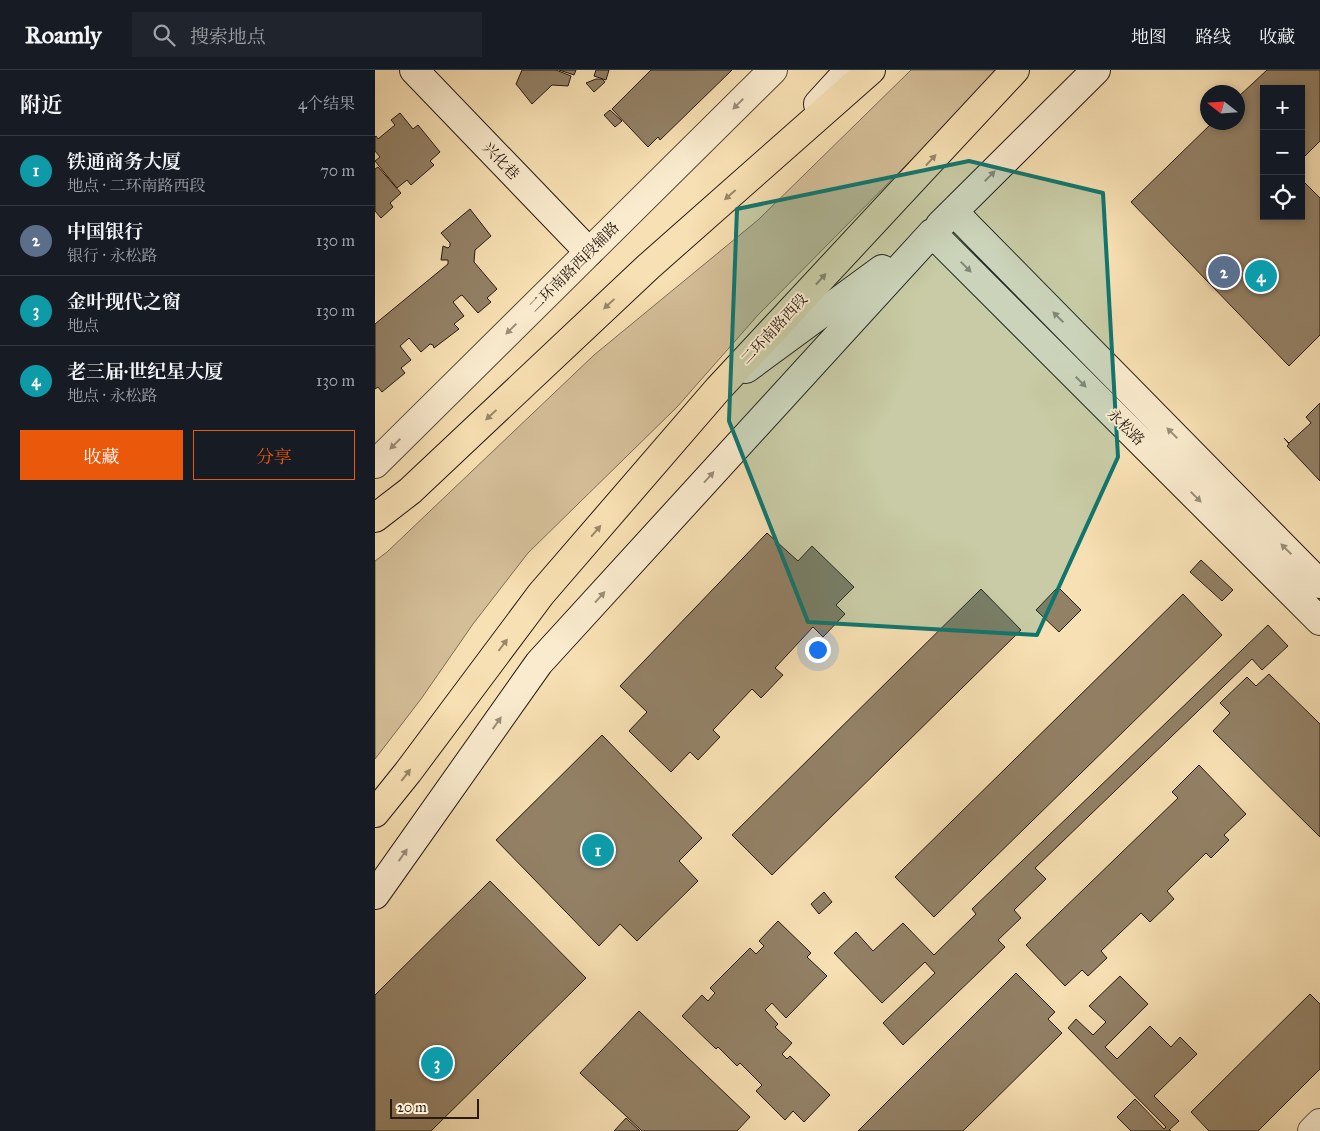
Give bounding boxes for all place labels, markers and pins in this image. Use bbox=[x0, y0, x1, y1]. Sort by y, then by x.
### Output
pin: 2 bbox=[1208, 253, 1240, 291]
pin: 4 bbox=[1245, 257, 1277, 295]
pin: 1 bbox=[582, 831, 614, 869]
pin: 3 bbox=[421, 1044, 453, 1082]

